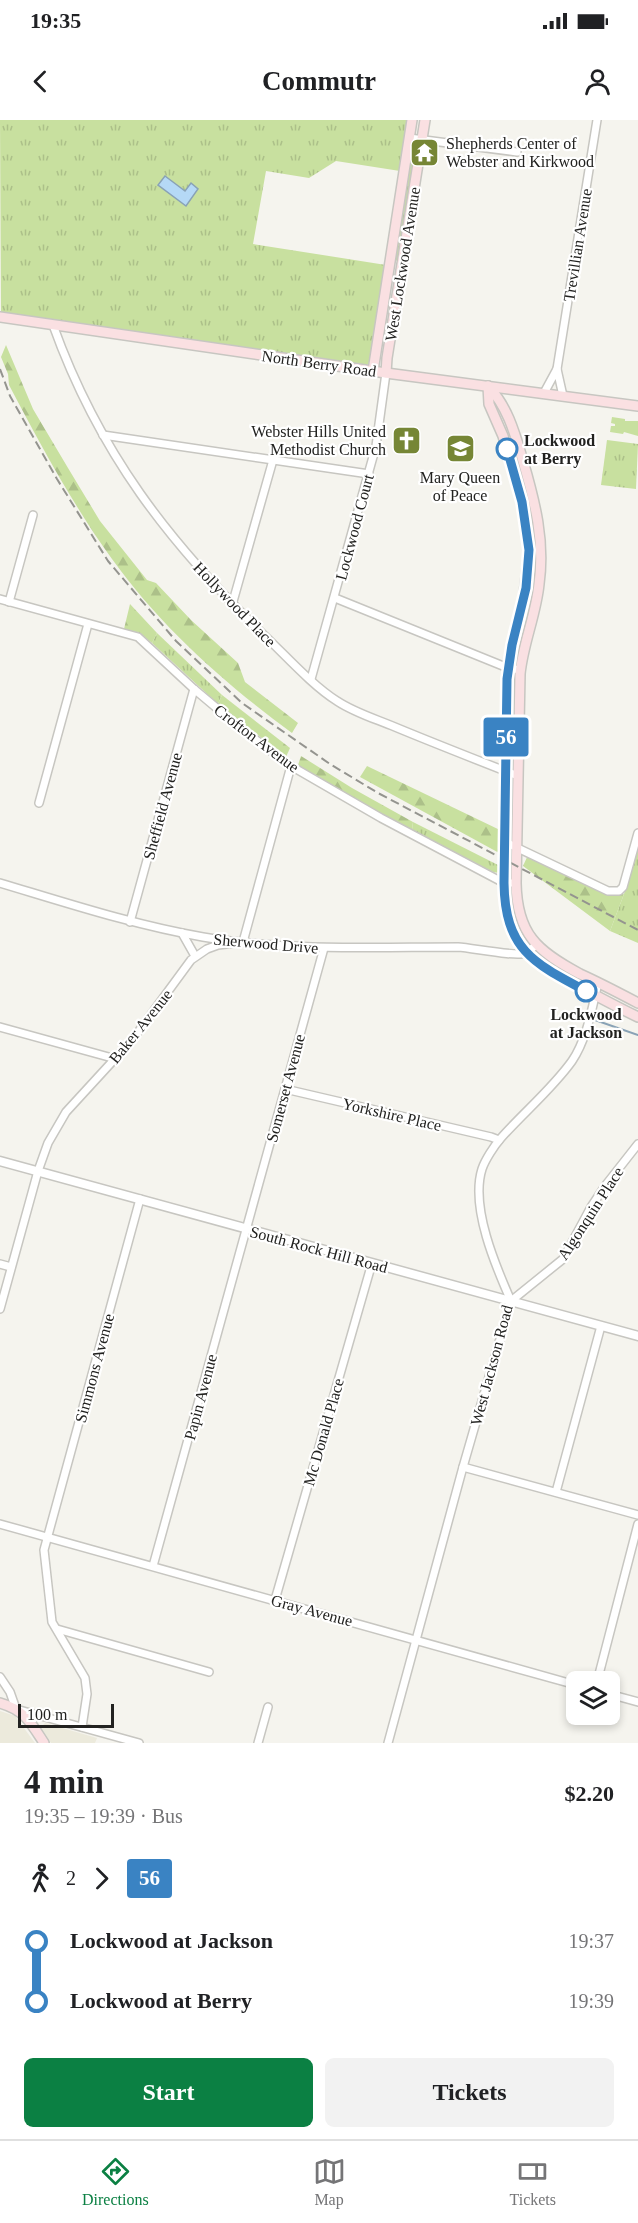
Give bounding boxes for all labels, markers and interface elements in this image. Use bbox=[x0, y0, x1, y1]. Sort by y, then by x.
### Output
text: 19:35 bbox=[30, 8, 81, 33]
icon: back bbox=[24, 65, 57, 98]
icon: person bbox=[581, 65, 614, 98]
text: Commutr bbox=[262, 66, 376, 96]
place label: Shepherds Center of Webster and Kirkwood bbox=[446, 135, 594, 170]
temple icon: Shepherds Center of Webster and Kirkwood bbox=[409, 136, 441, 168]
street label: West Lockwood Avenue bbox=[382, 186, 423, 342]
street label: Trevillian Avenue bbox=[560, 187, 595, 303]
street label: North Berry Road bbox=[260, 347, 377, 381]
place label: Webster Hills United Methodist Church bbox=[251, 423, 386, 458]
church icon: Webster Hills United Methodist Church bbox=[391, 424, 423, 456]
place label: Lockwood at Berry bbox=[524, 432, 595, 468]
school or university icon: Mary Queen of Peace bbox=[444, 433, 476, 465]
marker: Lockwood at Berry bbox=[496, 438, 518, 460]
place label: Mary Queen of Peace bbox=[420, 469, 500, 504]
street label: Lockwood Court bbox=[332, 472, 377, 582]
street label: Hollywood Place bbox=[189, 559, 279, 651]
street label: Crofton Avenue bbox=[211, 701, 302, 776]
line badge: 56 bbox=[479, 718, 533, 756]
text: 56 bbox=[496, 725, 517, 749]
street label: Sheffield Avenue bbox=[140, 751, 185, 861]
street label: Sherwood Drive bbox=[213, 930, 319, 957]
marker: Lockwood at Jackson bbox=[575, 980, 597, 1002]
street label: Baker Avenue bbox=[105, 986, 175, 1067]
place label: Lockwood at Jackson bbox=[550, 1006, 622, 1041]
street label: Somerset Avenue bbox=[263, 1032, 308, 1144]
street label: Yorkshire Place bbox=[341, 1095, 443, 1134]
street label: Algonquin Place bbox=[554, 1164, 628, 1263]
street label: South Rock Hill Road bbox=[248, 1223, 390, 1276]
street label: West Jackson Road bbox=[467, 1303, 516, 1427]
street label: Simmons Avenue bbox=[72, 1312, 117, 1424]
street label: Papin Avenue bbox=[181, 1352, 221, 1442]
street label: Mc Donald Place bbox=[300, 1376, 347, 1488]
street label: Gray Avenue bbox=[269, 1591, 354, 1630]
map controls bbox=[566, 1671, 620, 1725]
button: layers bbox=[566, 1671, 620, 1725]
scale bar bbox=[18, 1701, 114, 1728]
text: 100 m bbox=[27, 1706, 67, 1723]
text: 4 min bbox=[24, 1764, 104, 1800]
text: $2.20 bbox=[565, 1781, 614, 1806]
text: 19:35 – 19:39 · Bus bbox=[24, 1805, 183, 1827]
icon: walk bbox=[24, 1862, 57, 1895]
icon: forward bbox=[85, 1862, 118, 1895]
text: 56 bbox=[139, 1866, 160, 1890]
text: 2 bbox=[66, 1867, 76, 1889]
text: Lockwood at Jackson bbox=[70, 1928, 273, 1953]
text: 19:37 bbox=[568, 1930, 614, 1952]
text: Lockwood at Berry bbox=[70, 1988, 252, 2013]
text: 19:39 bbox=[568, 1990, 614, 2012]
button: Start bbox=[24, 2058, 313, 2127]
button: Tickets bbox=[325, 2058, 614, 2127]
tab: Directions bbox=[82, 2155, 149, 2209]
tab: Map bbox=[313, 2155, 346, 2209]
tab: Tickets bbox=[510, 2155, 556, 2209]

